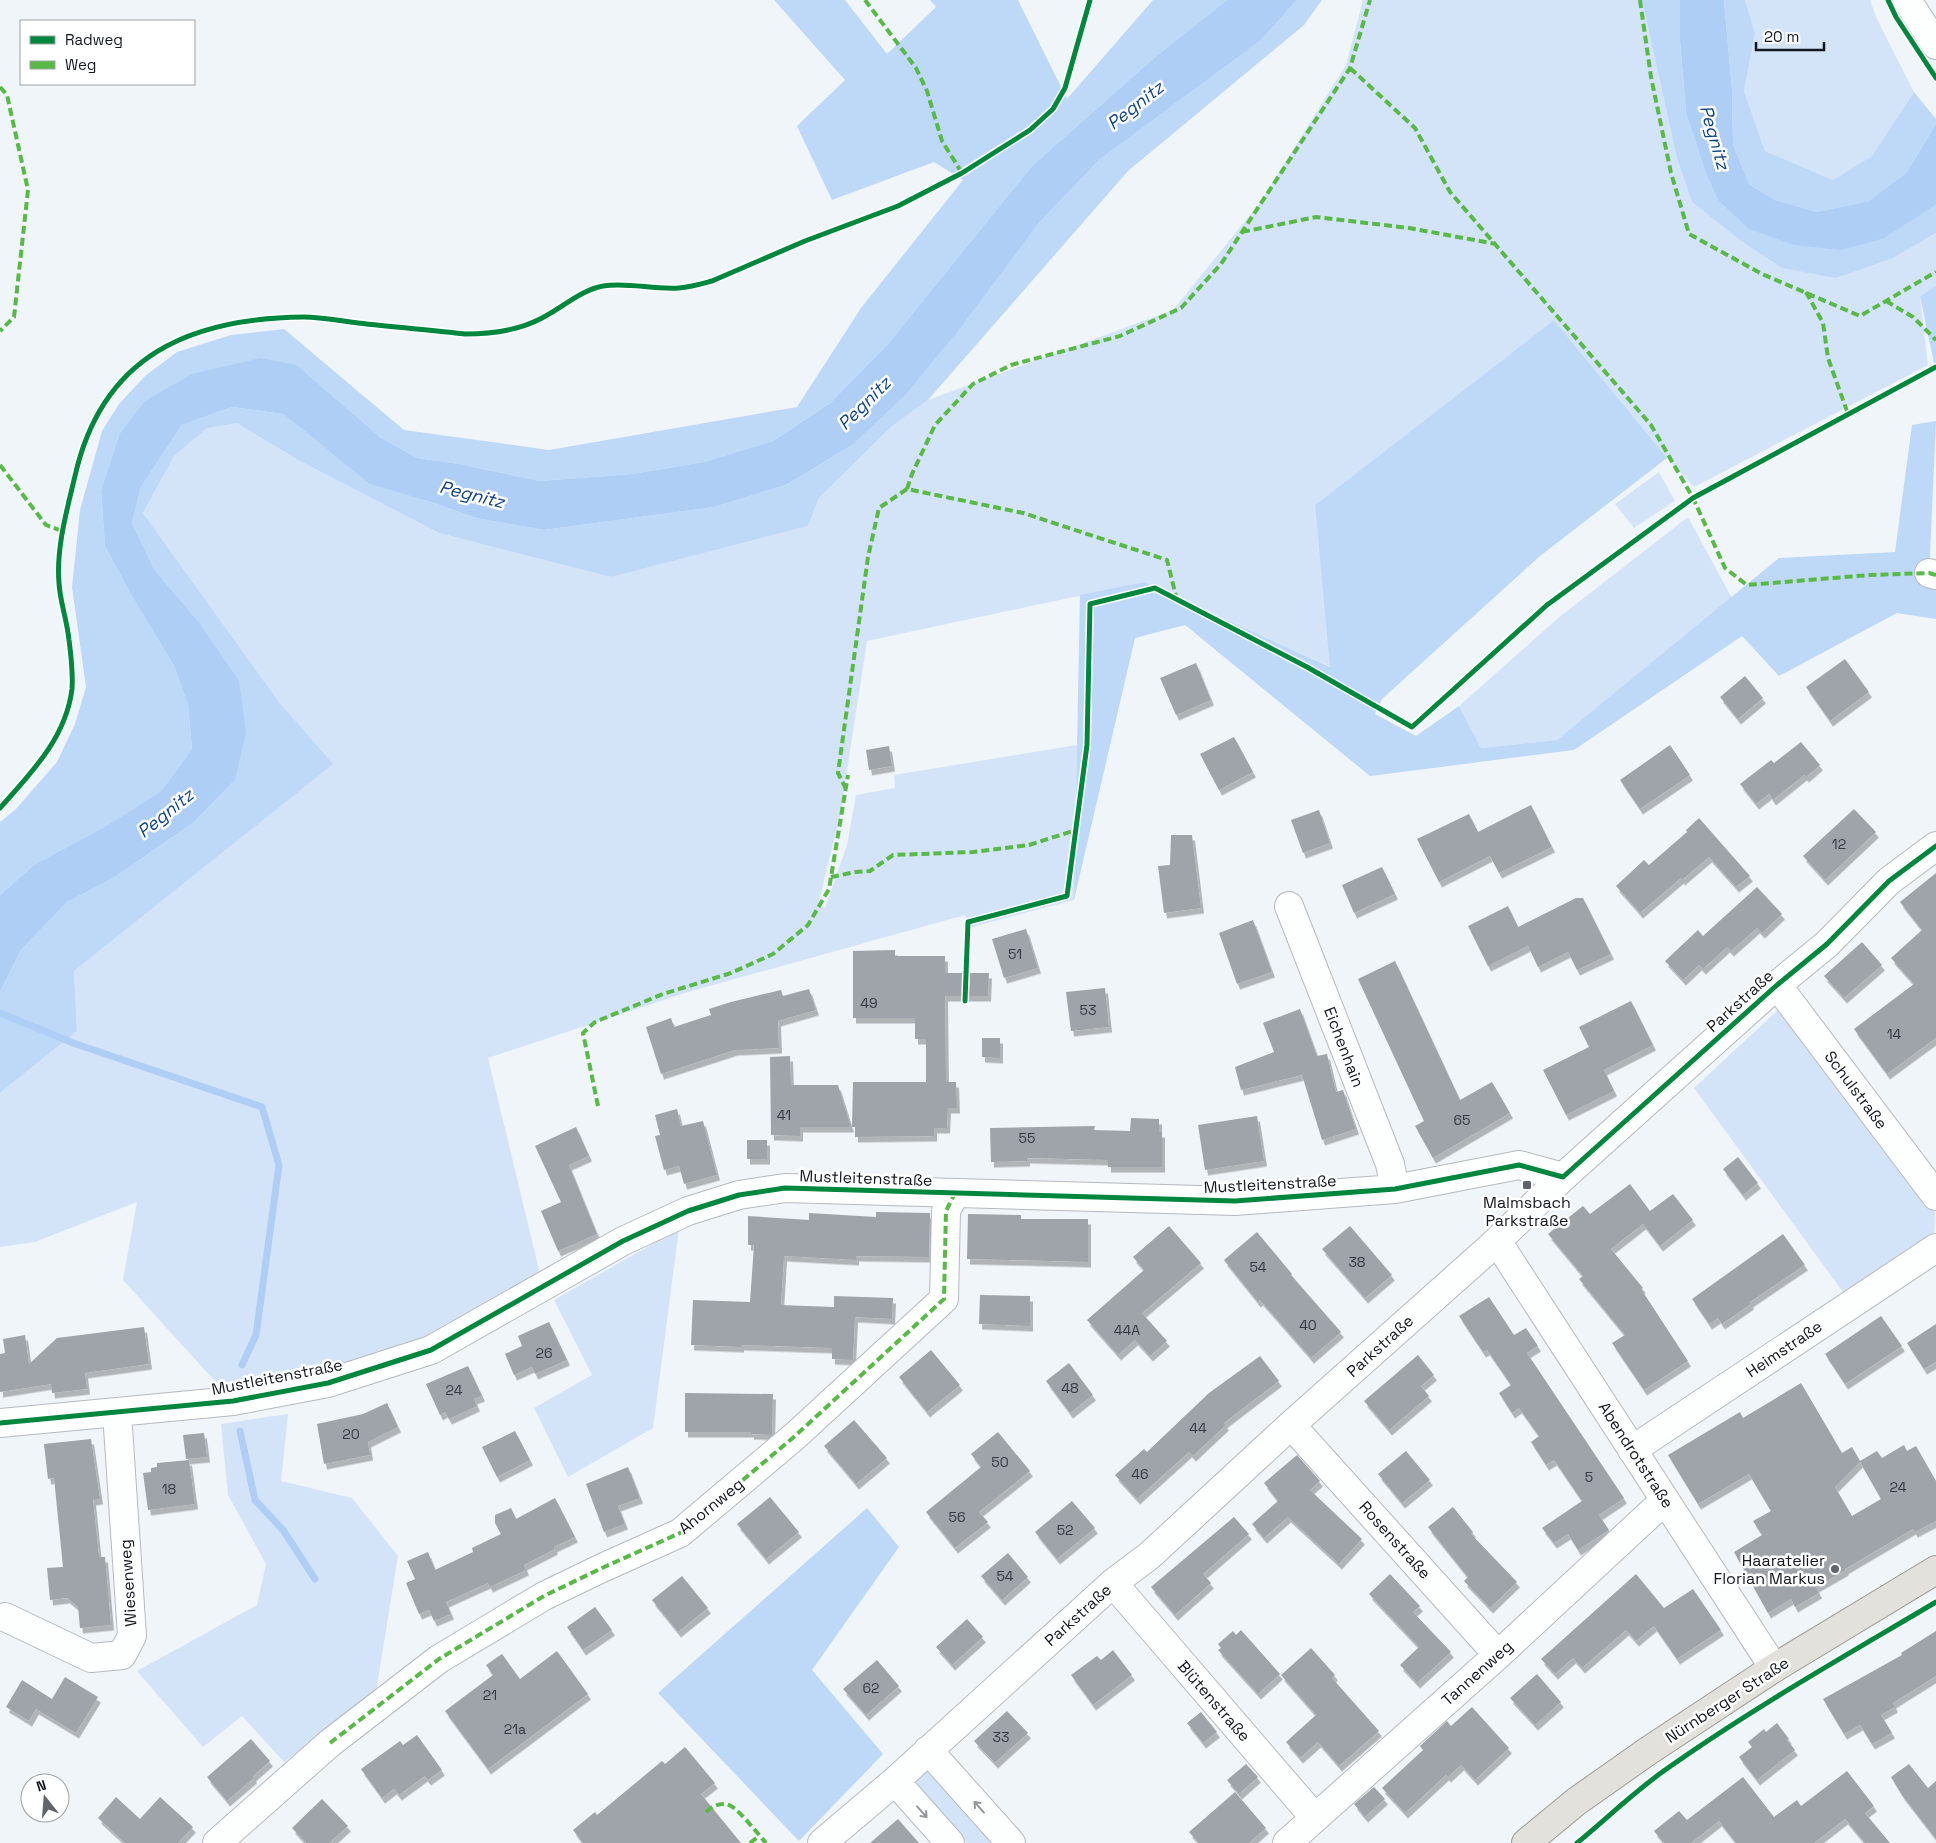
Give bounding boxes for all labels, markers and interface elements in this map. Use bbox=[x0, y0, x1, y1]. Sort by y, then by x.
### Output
legend bbox=[20, 20, 195, 85]
scale bar bbox=[1756, 20, 1824, 52]
text: 20 m bbox=[1764, 27, 1799, 46]
text: Radweg bbox=[65, 30, 123, 49]
text: Weg bbox=[65, 55, 96, 74]
water label: Pegnitz bbox=[1102, 75, 1169, 134]
water label: Pegnitz bbox=[1695, 102, 1736, 173]
water label: Pegnitz bbox=[833, 370, 897, 434]
water label: Pegnitz bbox=[437, 475, 508, 514]
water label: Pegnitz bbox=[132, 782, 199, 843]
house number: 12 bbox=[1832, 835, 1846, 853]
house number: 51 bbox=[1008, 945, 1022, 963]
street label: Parkstraße bbox=[1702, 965, 1778, 1037]
house number: 49 bbox=[860, 994, 878, 1012]
house number: 53 bbox=[1080, 1001, 1096, 1019]
street label: Eichenhain bbox=[1319, 1004, 1369, 1090]
house number: 14 bbox=[1887, 1025, 1902, 1043]
street label: Schulstraße bbox=[1820, 1047, 1892, 1133]
house number: 41 bbox=[777, 1106, 791, 1124]
house number: 65 bbox=[1454, 1111, 1470, 1129]
house number: 55 bbox=[1019, 1129, 1035, 1147]
street label: Mustleitenstraße bbox=[799, 1165, 933, 1191]
street label: Mustleitenstraße bbox=[1203, 1170, 1337, 1198]
marker: Malmsbach Parkstraße bbox=[1521, 1179, 1533, 1191]
place label: Malmsbach Parkstraße bbox=[1483, 1192, 1571, 1231]
house number: 38 bbox=[1348, 1253, 1366, 1271]
house number: 54 bbox=[1249, 1258, 1267, 1276]
street label: Parkstraße bbox=[1342, 1310, 1418, 1382]
house number: 40 bbox=[1299, 1316, 1317, 1334]
street label: Heimstraße bbox=[1742, 1316, 1826, 1382]
house number: 44A bbox=[1114, 1321, 1140, 1339]
house number: 26 bbox=[535, 1344, 553, 1362]
street label: Mustleitenstraße bbox=[210, 1354, 344, 1400]
house number: 48 bbox=[1061, 1379, 1079, 1397]
house number: 24 bbox=[446, 1381, 463, 1399]
street label: Abendrotstraße bbox=[1594, 1398, 1678, 1512]
house number: 44 bbox=[1189, 1419, 1207, 1437]
house number: 20 bbox=[342, 1425, 360, 1443]
house number: 50 bbox=[991, 1453, 1009, 1471]
house number: 46 bbox=[1131, 1465, 1149, 1483]
house number: 5 bbox=[1585, 1468, 1593, 1486]
street label: Ahornweg bbox=[674, 1473, 748, 1539]
house number: 24 bbox=[1890, 1478, 1907, 1496]
house number: 18 bbox=[162, 1480, 177, 1498]
street label: Rosenstraße bbox=[1354, 1497, 1436, 1583]
house number: 56 bbox=[949, 1508, 965, 1526]
house number: 52 bbox=[1057, 1521, 1073, 1539]
street label: Wiesenweg bbox=[114, 1539, 142, 1627]
place label: Haaratelier Florian Markus bbox=[1714, 1550, 1825, 1589]
marker: Haaratelier Florian Markus bbox=[1829, 1563, 1841, 1575]
house number: 54 bbox=[996, 1567, 1014, 1585]
street label: Parkstraße bbox=[1040, 1579, 1116, 1651]
street label: Tannenweg bbox=[1437, 1636, 1517, 1710]
street label: Nürnberger Straße bbox=[1661, 1652, 1793, 1748]
street label: Blütenstraße bbox=[1173, 1656, 1255, 1746]
house number: 62 bbox=[863, 1679, 879, 1697]
house number: 21 bbox=[483, 1686, 497, 1704]
house number: 21a bbox=[504, 1720, 526, 1738]
house number: 33 bbox=[993, 1728, 1009, 1746]
north arrow bbox=[20, 1773, 70, 1823]
text: N bbox=[34, 1776, 48, 1796]
one-way arrow bbox=[973, 1800, 985, 1813]
one-way arrow bbox=[917, 1805, 928, 1818]

